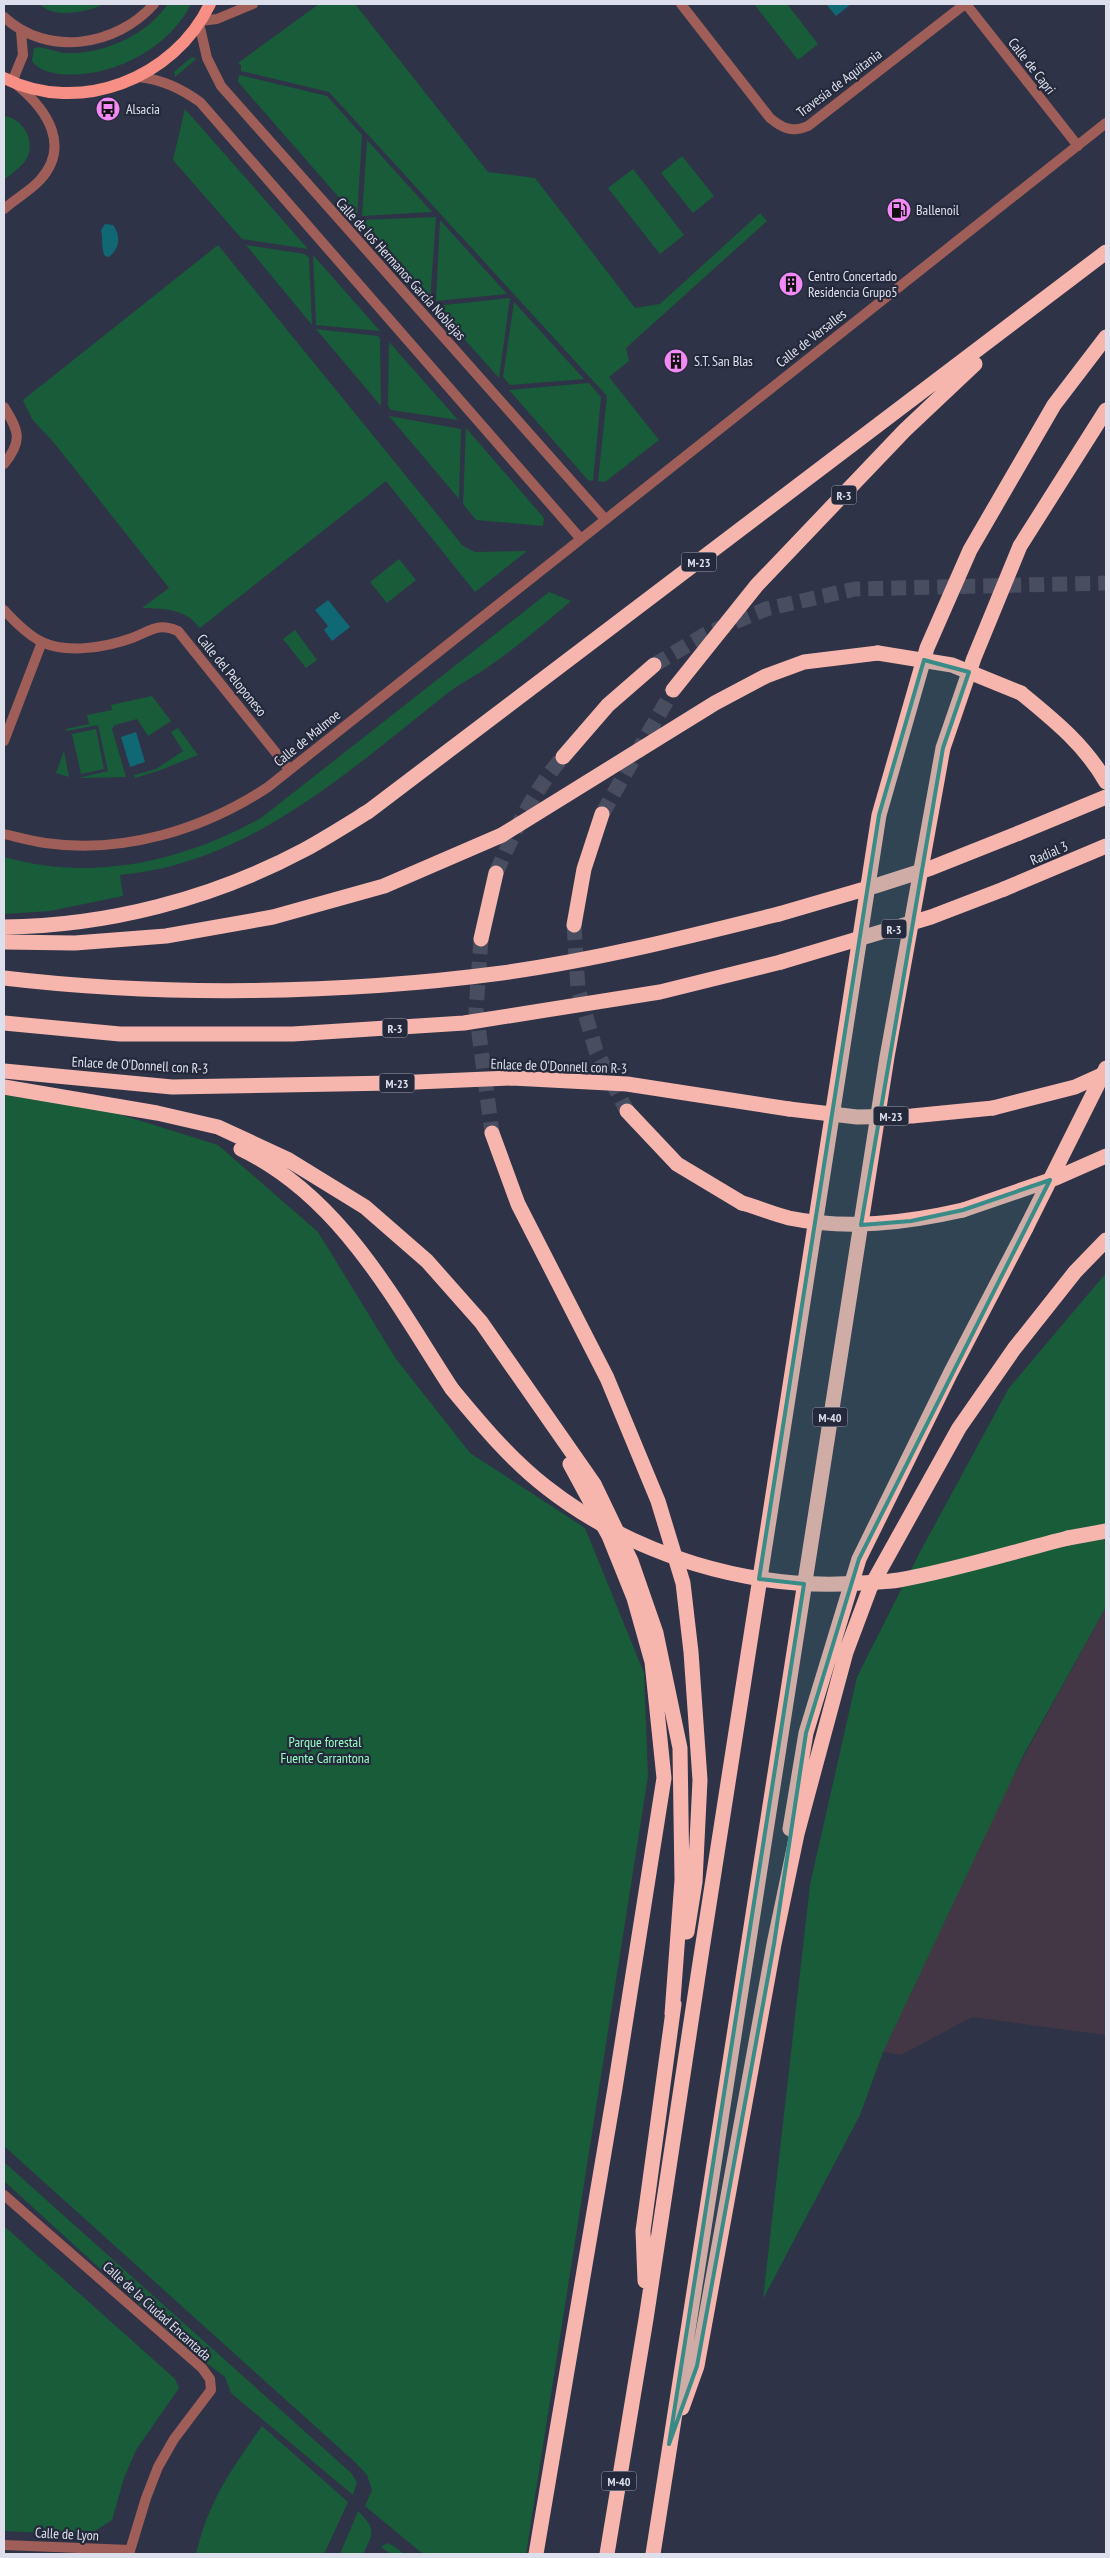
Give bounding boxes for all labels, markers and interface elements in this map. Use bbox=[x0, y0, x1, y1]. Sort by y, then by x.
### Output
street label: Calle de Capri bbox=[1004, 34, 1060, 98]
street label: Travesía de Aquitania bbox=[793, 45, 885, 121]
bus stop icon: Alsacia bbox=[95, 96, 121, 122]
place label: Alsacia bbox=[126, 100, 160, 118]
street label: Calle de los Hermanos García Noblejas bbox=[332, 194, 470, 344]
fuel station icon: Ballenoil bbox=[886, 197, 912, 223]
place label: Ballenoil bbox=[916, 201, 960, 219]
place label: Centro Concertado Residencia Grupo5 bbox=[808, 267, 898, 301]
building icon: Centro Concertado Residencia Grupo5 bbox=[778, 271, 804, 297]
street label: Calle de Versalles bbox=[772, 305, 850, 371]
building icon: S.T. San Blas bbox=[663, 348, 689, 374]
place label: S.T. San Blas bbox=[694, 352, 753, 370]
road number: R-3 bbox=[832, 486, 856, 504]
road number: M-23 bbox=[682, 552, 716, 572]
street label: Calle del Peloponeso bbox=[193, 630, 271, 720]
street label: Calle de Malmoe bbox=[270, 705, 344, 770]
street label: Radial 3 bbox=[1027, 837, 1071, 869]
road number: R-3 bbox=[882, 920, 906, 939]
road number: R-3 bbox=[382, 1018, 408, 1038]
street label: Enlace de O'Donnell con R-3 bbox=[71, 1052, 209, 1078]
street label: Enlace de O'Donnell con R-3 bbox=[490, 1055, 628, 1077]
road number: M-23 bbox=[380, 1074, 414, 1092]
road number: M-23 bbox=[874, 1106, 908, 1126]
road number: M-40 bbox=[812, 1408, 848, 1426]
park label: Parque forestal Fuente Carrantona bbox=[280, 1733, 370, 1767]
street label: Calle de la Ciudad Encantada bbox=[99, 2257, 215, 2365]
road number: M-40 bbox=[602, 2472, 636, 2490]
street label: Calle de Lyon bbox=[35, 2523, 99, 2545]

